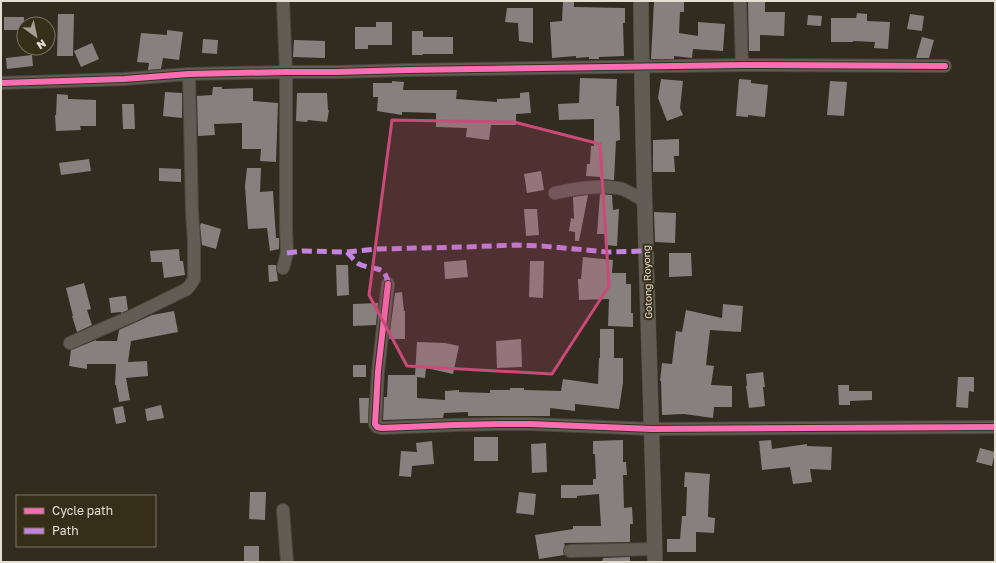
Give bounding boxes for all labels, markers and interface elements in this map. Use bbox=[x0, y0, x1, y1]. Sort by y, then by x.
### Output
north arrow bbox=[16, 16, 56, 56]
text: N bbox=[35, 37, 49, 53]
street label: Gotong Royong bbox=[640, 245, 654, 319]
legend bbox=[16, 495, 156, 547]
text: Cycle path bbox=[52, 503, 113, 518]
text: Path bbox=[52, 523, 79, 538]

